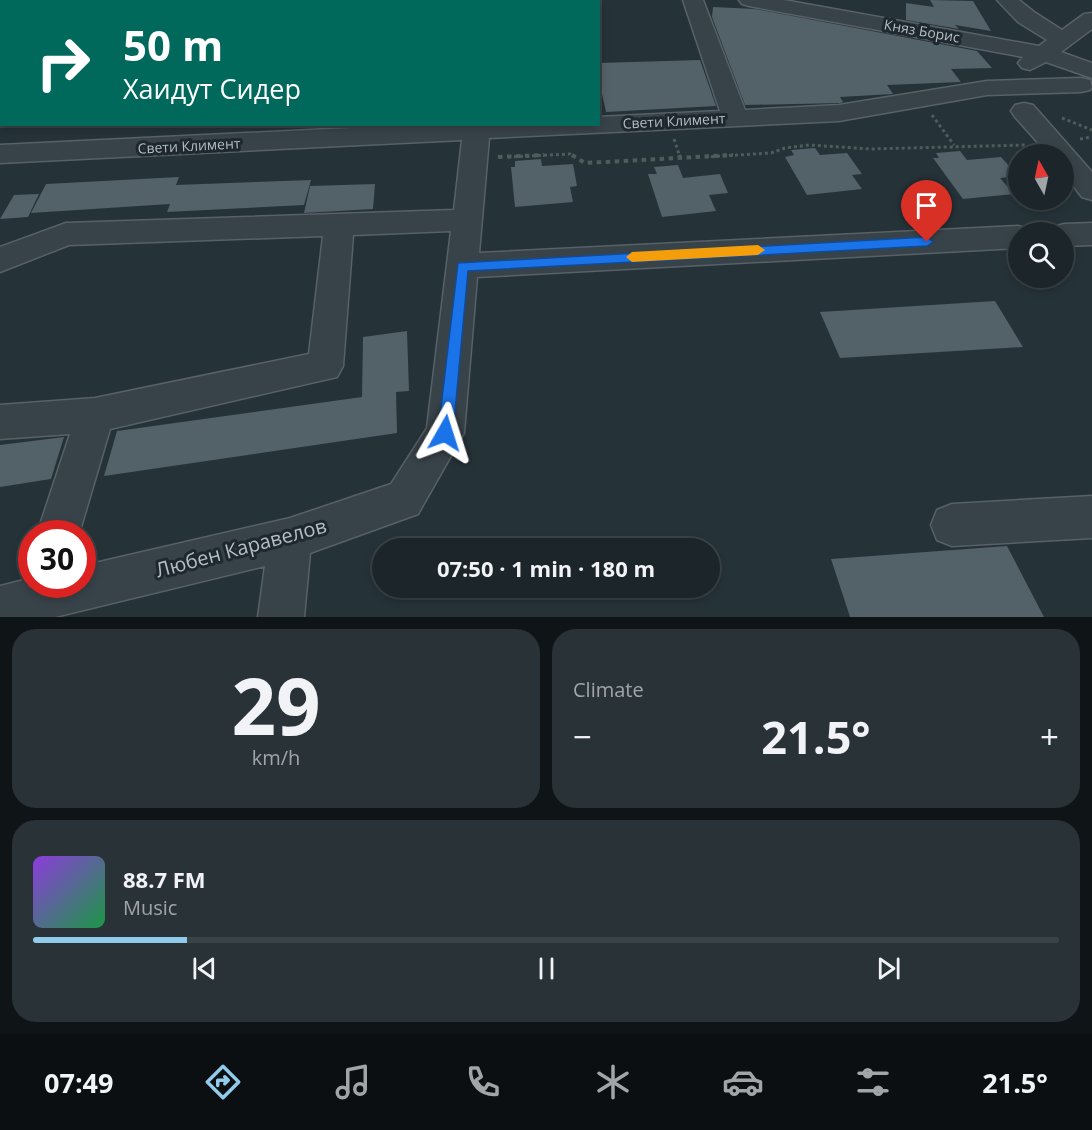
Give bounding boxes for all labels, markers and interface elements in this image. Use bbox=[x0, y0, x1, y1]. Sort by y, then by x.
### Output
street label: Княз Борис bbox=[883, 14, 962, 47]
text: 50 m bbox=[123, 16, 223, 73]
icon: right bbox=[24, 24, 102, 102]
text: Хаидут Сидер bbox=[123, 70, 301, 107]
street label: Свети Климент bbox=[622, 108, 726, 133]
street label: Свети Климент bbox=[137, 133, 241, 158]
north arrow bbox=[1008, 144, 1074, 210]
map controls bbox=[1008, 144, 1074, 288]
pin bbox=[901, 180, 952, 242]
icon: arrive bbox=[910, 189, 943, 222]
button: search bbox=[1008, 222, 1074, 288]
position arrow bbox=[413, 401, 477, 465]
street label: Любен Каравелов bbox=[152, 512, 329, 583]
speed limit sign: 30 bbox=[18, 520, 96, 598]
text: 07:50 · 1 min · 180 m bbox=[437, 553, 655, 583]
text: 29 bbox=[231, 652, 321, 758]
text: Climate bbox=[573, 676, 644, 703]
text: 21.5° bbox=[761, 706, 871, 767]
text: − bbox=[573, 714, 592, 759]
text: + bbox=[1040, 714, 1059, 759]
text: km/h bbox=[252, 744, 300, 771]
text: 88.7 FM bbox=[123, 864, 206, 894]
text: Music bbox=[123, 894, 177, 921]
icon: previous bbox=[188, 952, 221, 985]
icon: pause bbox=[530, 952, 563, 985]
icon: next bbox=[872, 952, 905, 985]
icon: directions bbox=[202, 1061, 244, 1103]
icon: music bbox=[332, 1061, 374, 1103]
icon: phone bbox=[462, 1061, 504, 1103]
icon: climate bbox=[592, 1061, 634, 1103]
icon: car bbox=[722, 1061, 764, 1103]
icon: filters bbox=[852, 1061, 894, 1103]
text: 07:49 bbox=[44, 1064, 114, 1101]
text: 21.5° bbox=[982, 1064, 1048, 1101]

